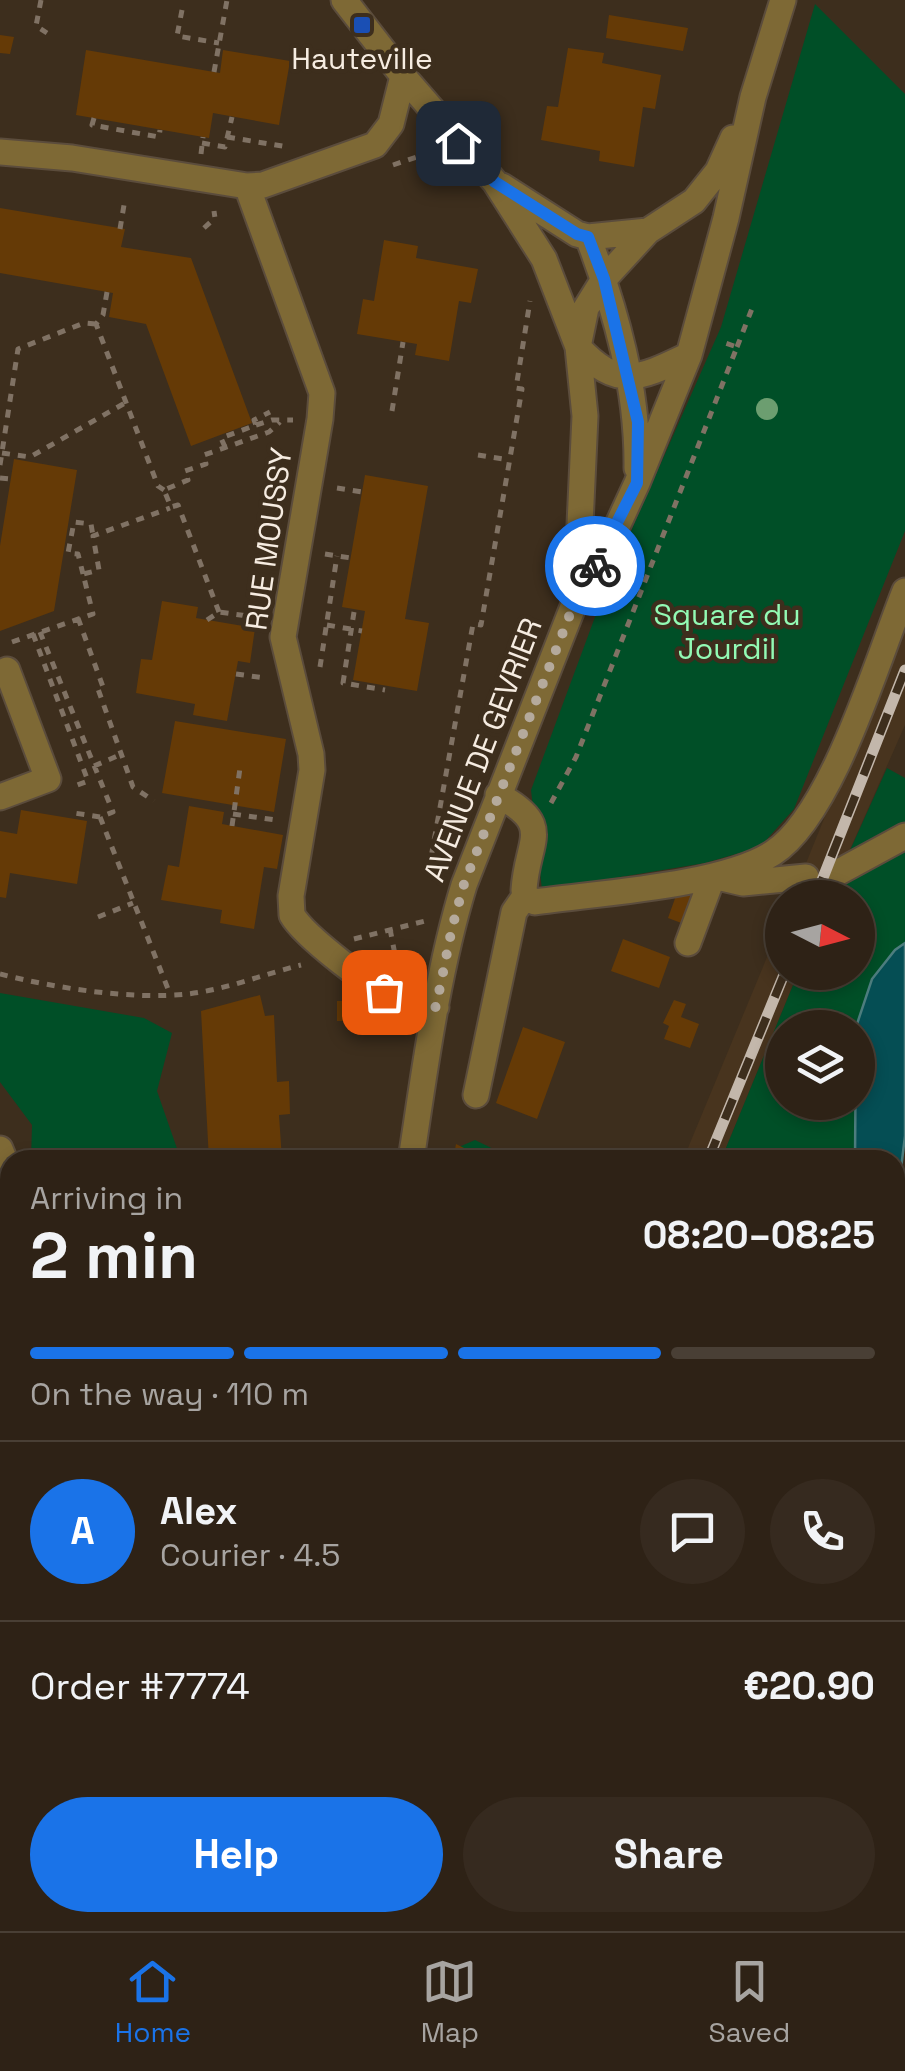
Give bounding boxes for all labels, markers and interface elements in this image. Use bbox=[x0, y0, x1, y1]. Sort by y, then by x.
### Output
marker: Hauteville bbox=[351, 14, 373, 36]
place label: Hauteville bbox=[291, 39, 433, 78]
pin bbox=[416, 101, 501, 186]
icon: home bbox=[431, 116, 486, 171]
street label: RUE MOUSSY bbox=[236, 445, 301, 633]
courier bbox=[545, 516, 645, 616]
icon: bike bbox=[568, 539, 623, 594]
park label: Square du Jourdil bbox=[653, 595, 801, 668]
street label: AVENUE DE GEVRIER bbox=[414, 613, 551, 887]
north arrow bbox=[765, 880, 875, 990]
map controls bbox=[765, 880, 875, 1120]
pin bbox=[342, 950, 427, 1035]
icon: bag bbox=[357, 965, 412, 1020]
button: layers bbox=[765, 1010, 875, 1120]
text: Arriving in bbox=[30, 1178, 183, 1218]
text: 08:20–08:25 bbox=[643, 1211, 875, 1259]
text: 2 min bbox=[30, 1214, 198, 1297]
text: On the way · 110 m bbox=[30, 1374, 309, 1414]
button: chat bbox=[640, 1479, 745, 1584]
button: phone bbox=[770, 1479, 875, 1584]
text: Alex bbox=[160, 1487, 237, 1535]
text: A bbox=[70, 1507, 95, 1555]
text: Courier · 4.5 bbox=[160, 1535, 341, 1575]
text: Order #7774 bbox=[30, 1662, 250, 1710]
text: €20.90 bbox=[743, 1662, 875, 1710]
button: Help bbox=[30, 1797, 443, 1912]
button: Share bbox=[463, 1797, 875, 1912]
tab: Home bbox=[115, 1954, 191, 2050]
tab: Map bbox=[421, 1954, 479, 2050]
tab: Saved bbox=[709, 1954, 790, 2050]

